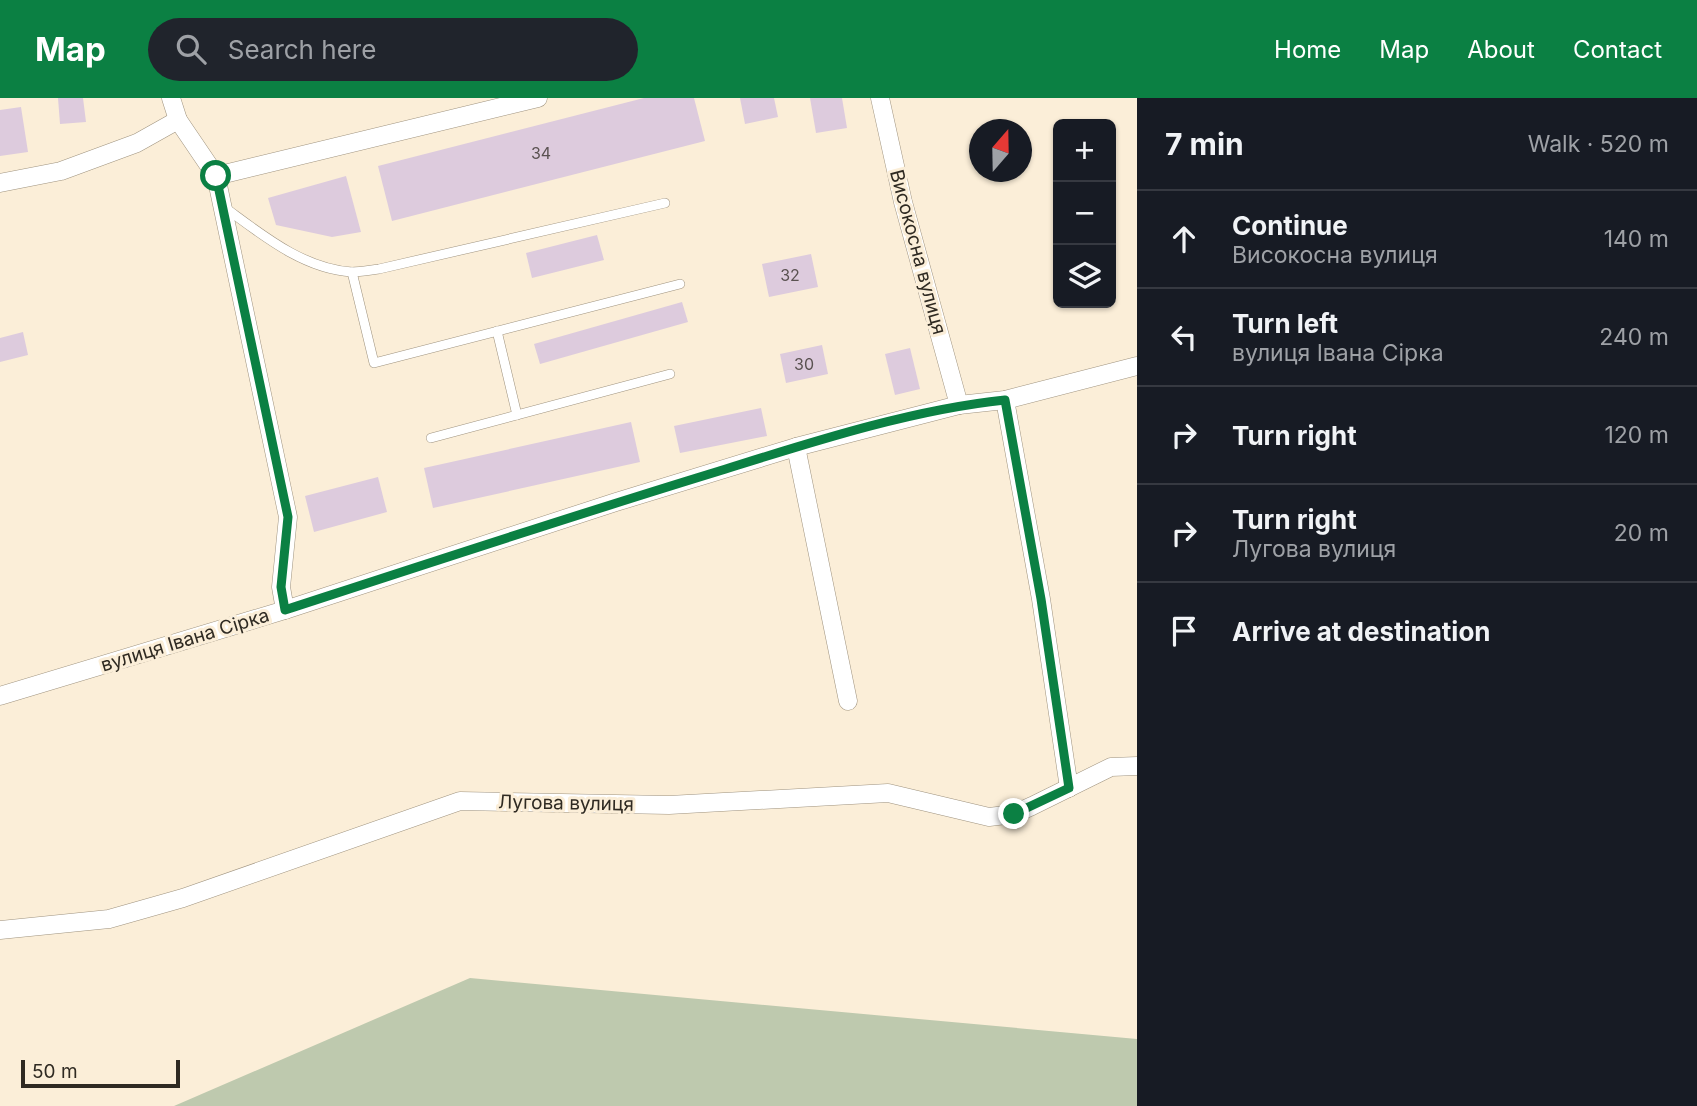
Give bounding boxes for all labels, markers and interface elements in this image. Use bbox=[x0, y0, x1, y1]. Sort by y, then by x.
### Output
search box bbox=[148, 18, 638, 81]
text: Map bbox=[35, 29, 106, 69]
icon: search bbox=[172, 30, 210, 68]
text: Search here bbox=[228, 34, 376, 65]
text: Home bbox=[1274, 35, 1341, 64]
text: Map bbox=[1379, 35, 1429, 64]
text: About bbox=[1467, 35, 1535, 64]
text: Contact bbox=[1573, 35, 1662, 64]
north arrow bbox=[969, 119, 1032, 182]
map controls bbox=[1053, 119, 1116, 308]
button: + bbox=[1053, 119, 1116, 182]
text: 7 min bbox=[1165, 126, 1244, 162]
text: Walk · 520 m bbox=[1528, 130, 1669, 158]
house number: 34 bbox=[531, 143, 551, 163]
route start bbox=[200, 160, 231, 191]
street label: Високосна вулиця bbox=[885, 167, 951, 337]
button: − bbox=[1053, 182, 1116, 245]
text: Continue bbox=[1232, 210, 1348, 241]
icon: ahead bbox=[1165, 220, 1203, 258]
text: 140 m bbox=[1604, 225, 1669, 253]
text: Високосна вулиця bbox=[1232, 241, 1438, 269]
button: layers bbox=[1053, 245, 1116, 308]
house number: 32 bbox=[780, 265, 800, 285]
text: Turn left bbox=[1232, 308, 1338, 339]
icon: left bbox=[1165, 318, 1203, 356]
text: 240 m bbox=[1599, 323, 1669, 351]
text: вулиця Івана Сірка bbox=[1232, 339, 1444, 367]
house number: 30 bbox=[794, 354, 814, 374]
icon: right bbox=[1165, 416, 1203, 454]
text: Turn right bbox=[1232, 420, 1357, 451]
text: 120 m bbox=[1604, 421, 1669, 449]
text: Turn right bbox=[1232, 504, 1357, 535]
icon: right bbox=[1165, 514, 1203, 552]
text: 20 m bbox=[1614, 519, 1669, 547]
text: Лугова вулиця bbox=[1232, 535, 1396, 563]
street label: вулиця Івана Сірка bbox=[98, 603, 272, 677]
icon: arrive bbox=[1165, 612, 1203, 650]
text: Arrive at destination bbox=[1232, 616, 1491, 647]
street label: Лугова вулиця bbox=[498, 790, 634, 816]
route end bbox=[998, 798, 1029, 829]
scale bar bbox=[21, 1057, 180, 1089]
text: 50 m bbox=[32, 1060, 78, 1083]

